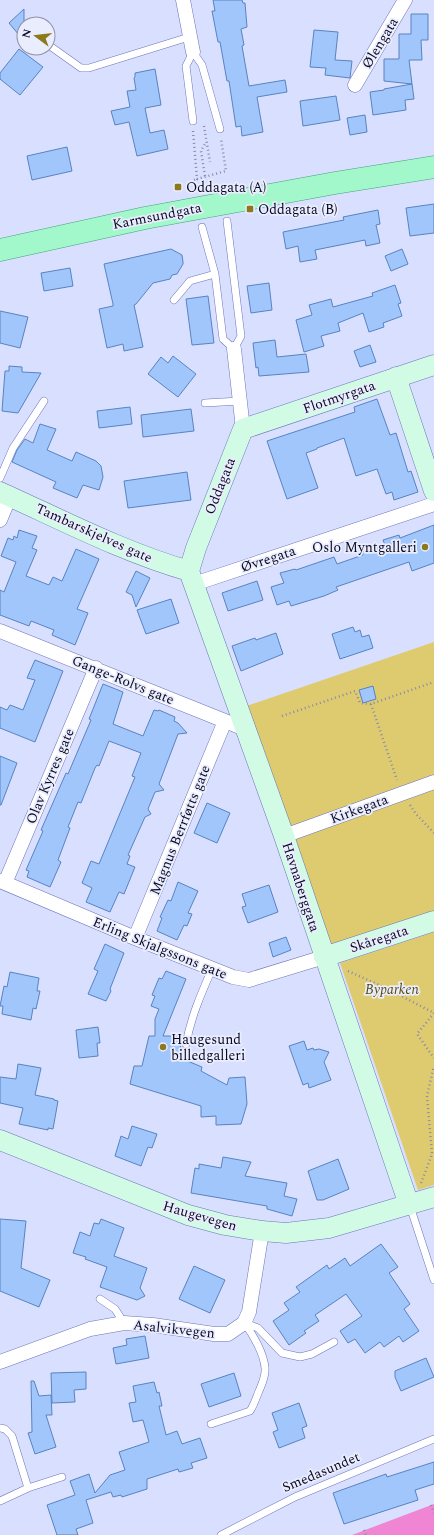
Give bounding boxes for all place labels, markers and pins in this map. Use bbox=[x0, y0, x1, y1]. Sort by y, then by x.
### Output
place label: Oddagata (A) bbox=[186, 177, 266, 198]
marker: Oddagata (A) bbox=[173, 182, 183, 192]
place label: Oddagata (B) bbox=[258, 199, 338, 220]
marker: Oddagata (B) bbox=[245, 204, 255, 214]
place label: Oslo Myntgalleri bbox=[312, 537, 417, 558]
marker: Oslo Myntgalleri bbox=[420, 542, 430, 552]
place label: Haugesund billedgalleri bbox=[171, 1029, 245, 1066]
marker: Haugesund billedgalleri bbox=[158, 1042, 168, 1052]

